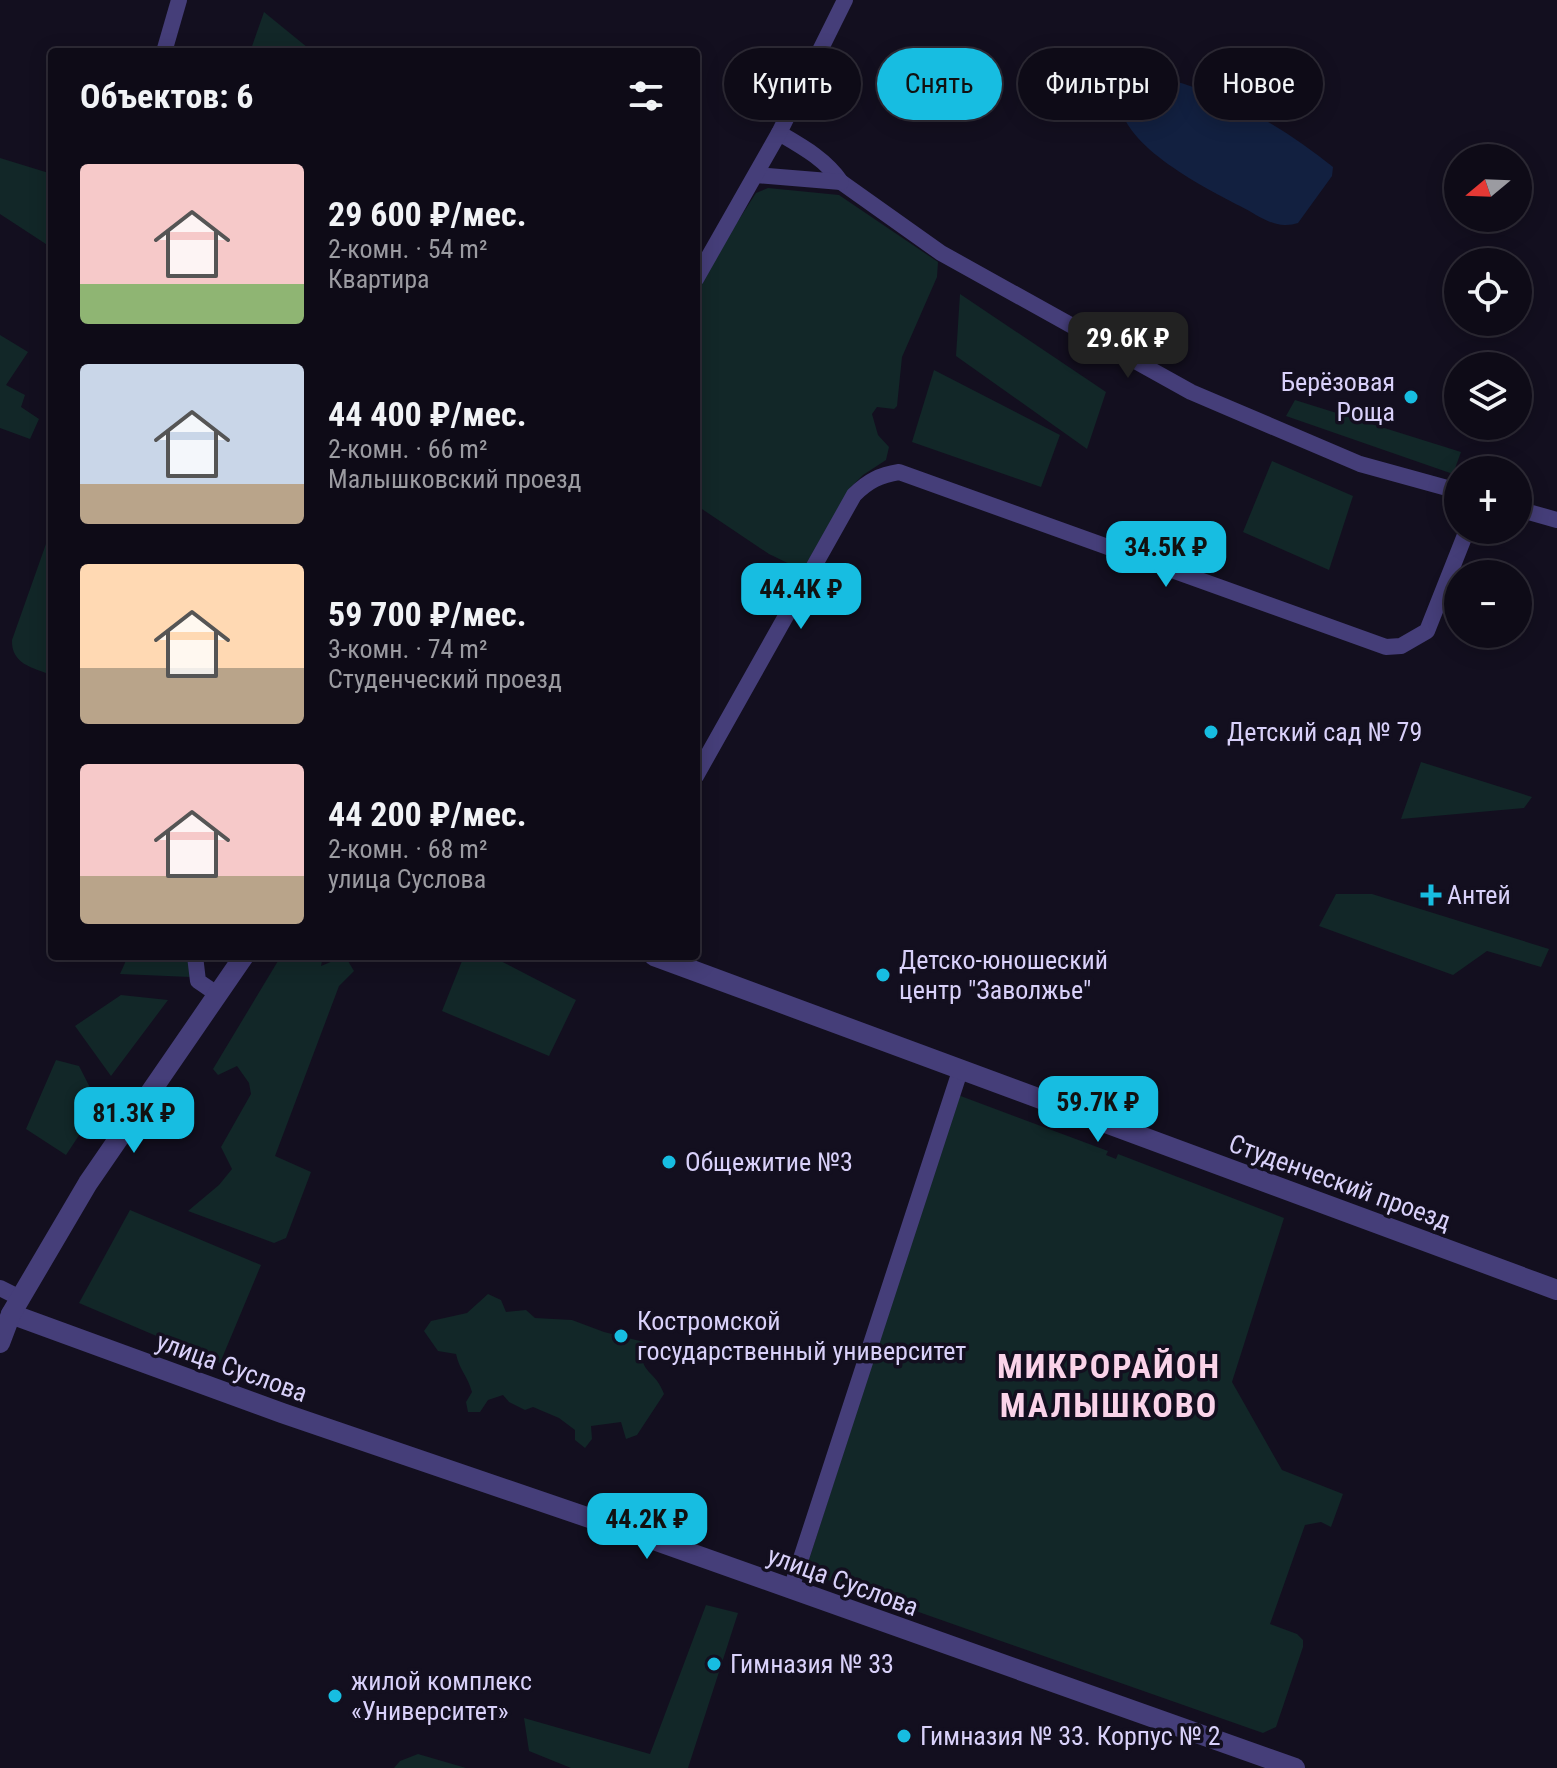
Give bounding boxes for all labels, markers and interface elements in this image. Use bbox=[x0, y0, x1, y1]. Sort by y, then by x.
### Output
chip: Купить bbox=[724, 48, 861, 120]
chip: Снять bbox=[877, 48, 1002, 120]
chip: Фильтры bbox=[1018, 48, 1178, 120]
chip: Новое bbox=[1194, 48, 1323, 120]
icon: filters bbox=[624, 74, 668, 118]
text: Объектов: 6 bbox=[80, 76, 254, 116]
north arrow bbox=[1444, 144, 1532, 232]
map controls bbox=[1444, 144, 1532, 648]
text: 29 600 ₽/мес. bbox=[328, 194, 527, 234]
icon: home bbox=[144, 196, 240, 292]
text: 2-комн. · 54 m² bbox=[328, 234, 488, 264]
button: locate bbox=[1444, 248, 1532, 336]
text: Квартира bbox=[328, 264, 430, 294]
pin: 29.6K ₽ bbox=[1054, 312, 1202, 380]
text: 29.6K ₽ bbox=[1086, 323, 1170, 353]
button: layers bbox=[1444, 352, 1532, 440]
place label: Берёзовая Роща bbox=[1281, 367, 1395, 427]
marker: Берёзовая Роща bbox=[1402, 388, 1420, 406]
text: 44 400 ₽/мес. bbox=[328, 394, 527, 434]
icon: home bbox=[144, 396, 240, 492]
text: 2-комн. · 66 m² bbox=[328, 434, 488, 464]
button: + bbox=[1444, 456, 1532, 544]
text: Малышковский проезд bbox=[328, 464, 582, 494]
pin: 34.5K ₽ bbox=[1092, 521, 1240, 589]
text: 34.5K ₽ bbox=[1124, 532, 1208, 562]
button: − bbox=[1444, 560, 1532, 648]
pin: 44.4K ₽ bbox=[727, 563, 875, 631]
text: 44.4K ₽ bbox=[759, 574, 843, 604]
text: 59 700 ₽/мес. bbox=[328, 594, 527, 634]
icon: home bbox=[144, 596, 240, 692]
text: 3-комн. · 74 m² bbox=[328, 634, 488, 664]
text: Студенческий проезд bbox=[328, 664, 562, 694]
place label: Детский сад № 79 bbox=[1227, 717, 1422, 747]
marker: Детский сад № 79 bbox=[1202, 723, 1220, 741]
text: 44 200 ₽/мес. bbox=[328, 794, 527, 834]
icon: home bbox=[144, 796, 240, 892]
text: 2-комн. · 68 m² bbox=[328, 834, 488, 864]
text: улица Суслова bbox=[328, 864, 486, 894]
place label: Антей bbox=[1447, 880, 1511, 910]
marker: Антей bbox=[1422, 886, 1440, 904]
place label: Детско-юношеский центр "Заволжье" bbox=[899, 945, 1108, 1005]
marker: Детско-юношеский центр "Заволжье" bbox=[874, 966, 892, 984]
pin: 59.7K ₽ bbox=[1024, 1076, 1172, 1144]
pin: 81.3K ₽ bbox=[60, 1087, 208, 1155]
text: 59.7K ₽ bbox=[1056, 1087, 1140, 1117]
text: 81.3K ₽ bbox=[92, 1098, 176, 1128]
street label: Студенческий проезд bbox=[1225, 1128, 1455, 1236]
place label: Общежитие №3 bbox=[685, 1147, 853, 1177]
marker: Общежитие №3 bbox=[660, 1153, 678, 1171]
place label: Костромской государственный университет bbox=[637, 1306, 966, 1366]
street label: улица Суслова bbox=[153, 1326, 311, 1408]
marker: Костромской государственный университет bbox=[612, 1327, 630, 1345]
district label: МИКРОРАЙОН МАЛЫШКОВО bbox=[997, 1346, 1221, 1425]
pin: 44.2K ₽ bbox=[573, 1493, 721, 1561]
text: 44.2K ₽ bbox=[605, 1504, 689, 1534]
street label: улица Суслова bbox=[764, 1540, 922, 1622]
place label: Гимназия № 33 bbox=[730, 1649, 894, 1679]
marker: Гимназия № 33 bbox=[705, 1655, 723, 1673]
place label: жилой комплекс «Университет» bbox=[351, 1666, 532, 1726]
marker: жилой комплекс «Университет» bbox=[326, 1687, 344, 1705]
place label: Гимназия № 33. Корпус № 2 bbox=[920, 1721, 1221, 1751]
marker: Гимназия № 33. Корпус № 2 bbox=[895, 1727, 913, 1745]

